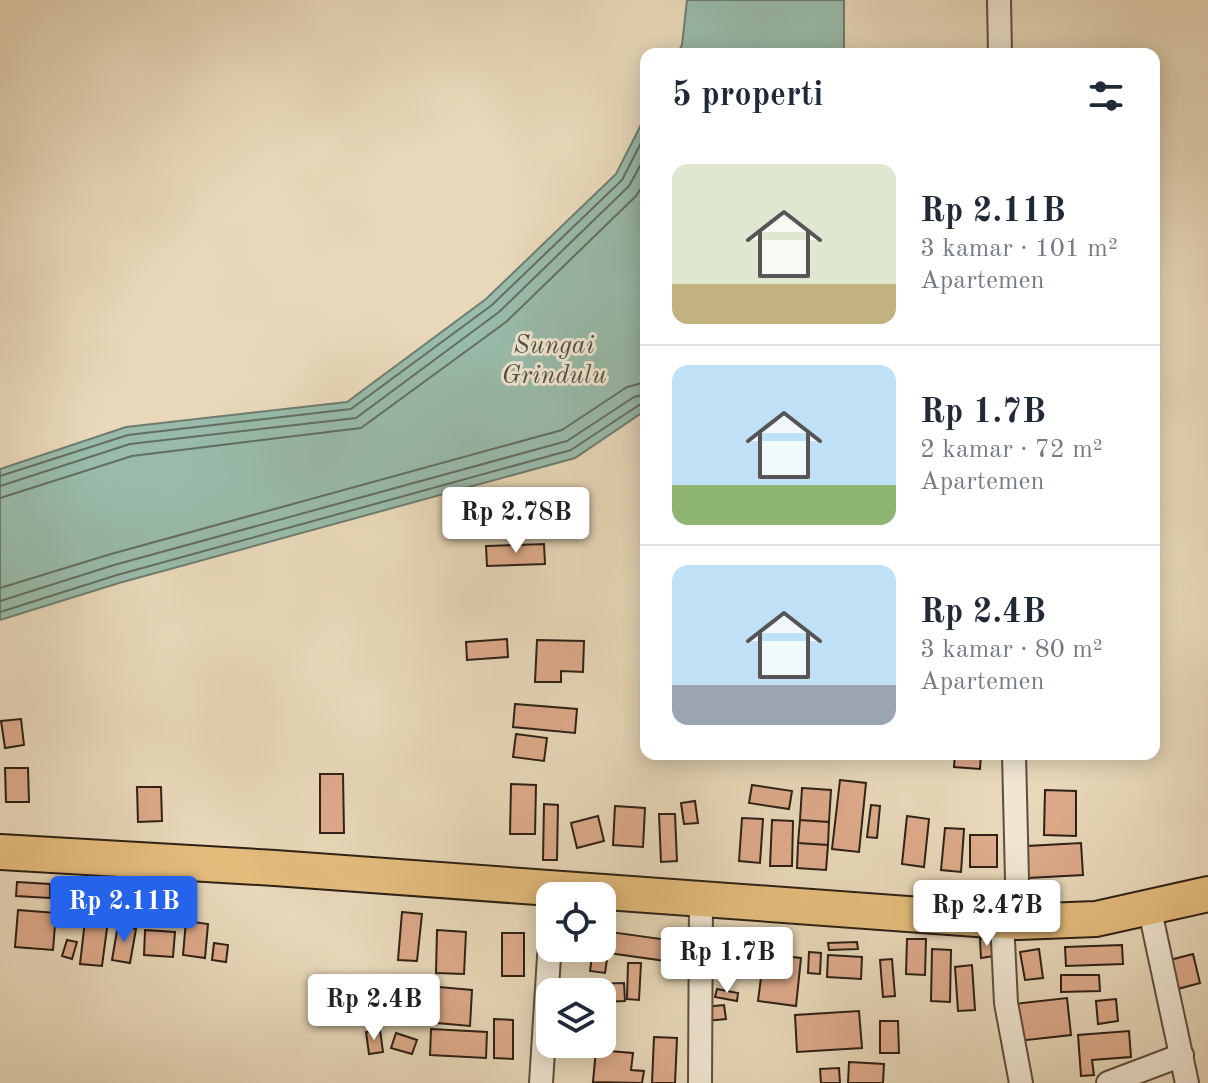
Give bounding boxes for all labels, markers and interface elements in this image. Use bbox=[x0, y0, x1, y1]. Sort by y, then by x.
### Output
icon: filters bbox=[1084, 74, 1128, 118]
text: 5 properti bbox=[672, 79, 823, 113]
text: Rp 2.11B bbox=[920, 195, 1066, 229]
icon: home bbox=[736, 196, 832, 292]
text: 3 kamar · 101 m² bbox=[920, 236, 1118, 262]
text: Apartemen bbox=[920, 268, 1045, 294]
water label: Sungai Grindulu bbox=[501, 333, 607, 389]
text: Rp 1.7B bbox=[920, 396, 1046, 430]
icon: home bbox=[736, 397, 832, 493]
text: 2 kamar · 72 m² bbox=[920, 437, 1103, 463]
text: Apartemen bbox=[920, 469, 1045, 495]
pin: Rp 2.78B bbox=[433, 487, 599, 555]
text: Rp 2.78B bbox=[460, 500, 572, 526]
text: Rp 2.4B bbox=[920, 596, 1046, 630]
icon: home bbox=[736, 597, 832, 693]
text: 3 kamar · 80 m² bbox=[920, 637, 1103, 663]
text: Apartemen bbox=[920, 669, 1045, 695]
pin: Rp 2.11B bbox=[41, 876, 207, 944]
pin: Rp 2.47B bbox=[904, 880, 1070, 948]
map controls bbox=[536, 882, 616, 1058]
button: locate bbox=[536, 882, 616, 962]
text: Rp 2.11B bbox=[68, 889, 180, 915]
text: Rp 2.47B bbox=[931, 893, 1043, 919]
pin: Rp 1.7B bbox=[653, 927, 801, 995]
text: Rp 1.7B bbox=[679, 940, 775, 966]
pin: Rp 2.4B bbox=[300, 974, 448, 1042]
button: layers bbox=[536, 978, 616, 1058]
text: Rp 2.4B bbox=[326, 987, 422, 1013]

